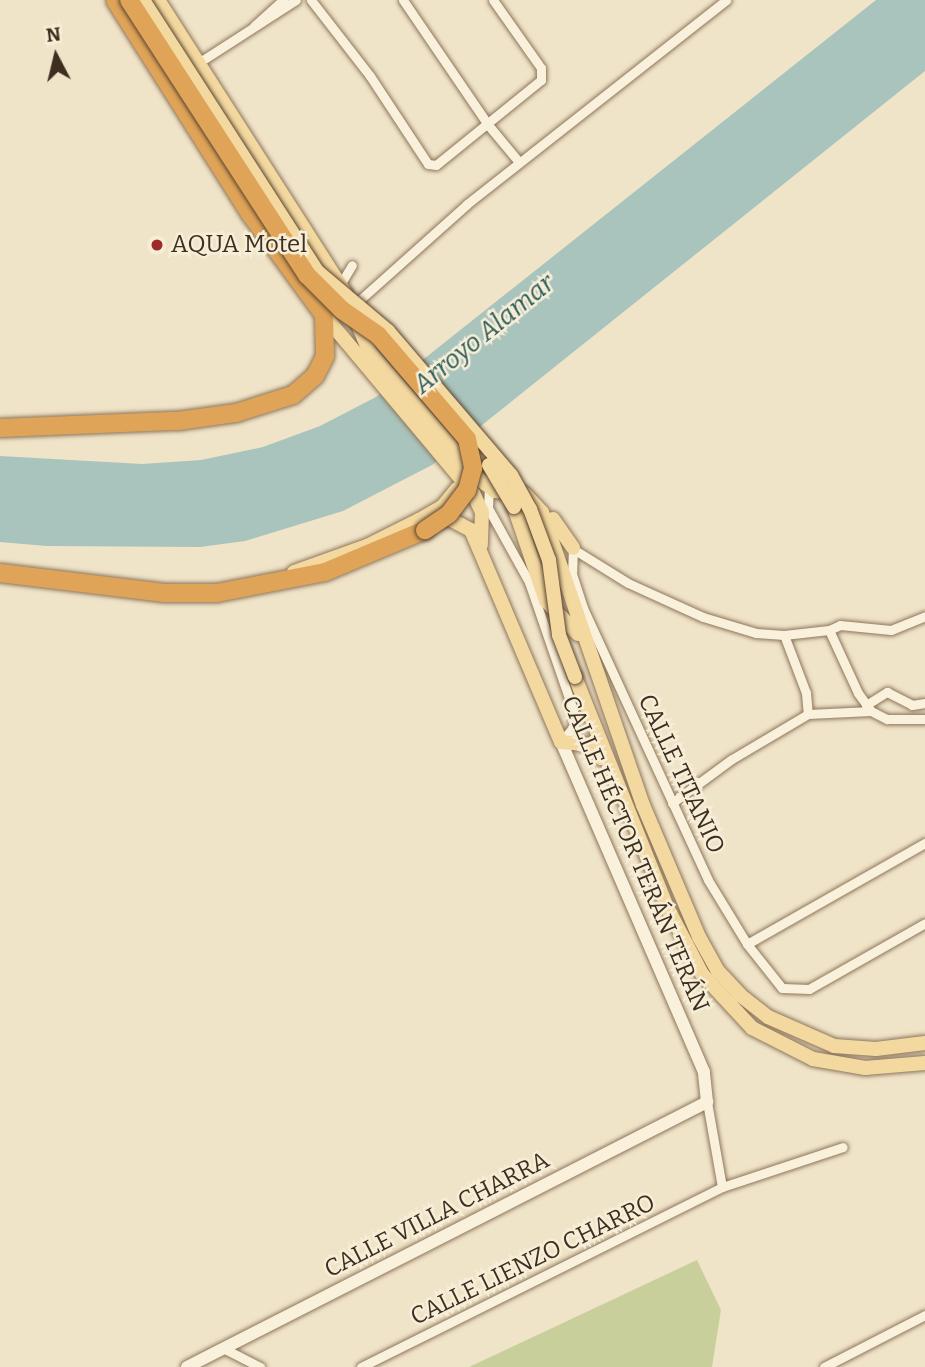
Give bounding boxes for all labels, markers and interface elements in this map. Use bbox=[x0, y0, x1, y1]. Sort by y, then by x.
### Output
north arrow bbox=[21, 21, 91, 91]
text: N bbox=[45, 22, 62, 47]
place label: AQUA Motel bbox=[171, 231, 307, 259]
marker: AQUA Motel bbox=[149, 237, 165, 253]
water label: Arroyo Alamar bbox=[407, 268, 561, 400]
street label: CALLE TITANIO bbox=[632, 690, 730, 858]
street label: CALLE HÉCTOR TERÁN TERÁN bbox=[555, 692, 715, 1016]
street label: CALLE VILLA CHARRA bbox=[320, 1146, 554, 1284]
street label: CALLE LIENZO CHARRO bbox=[406, 1188, 660, 1332]

